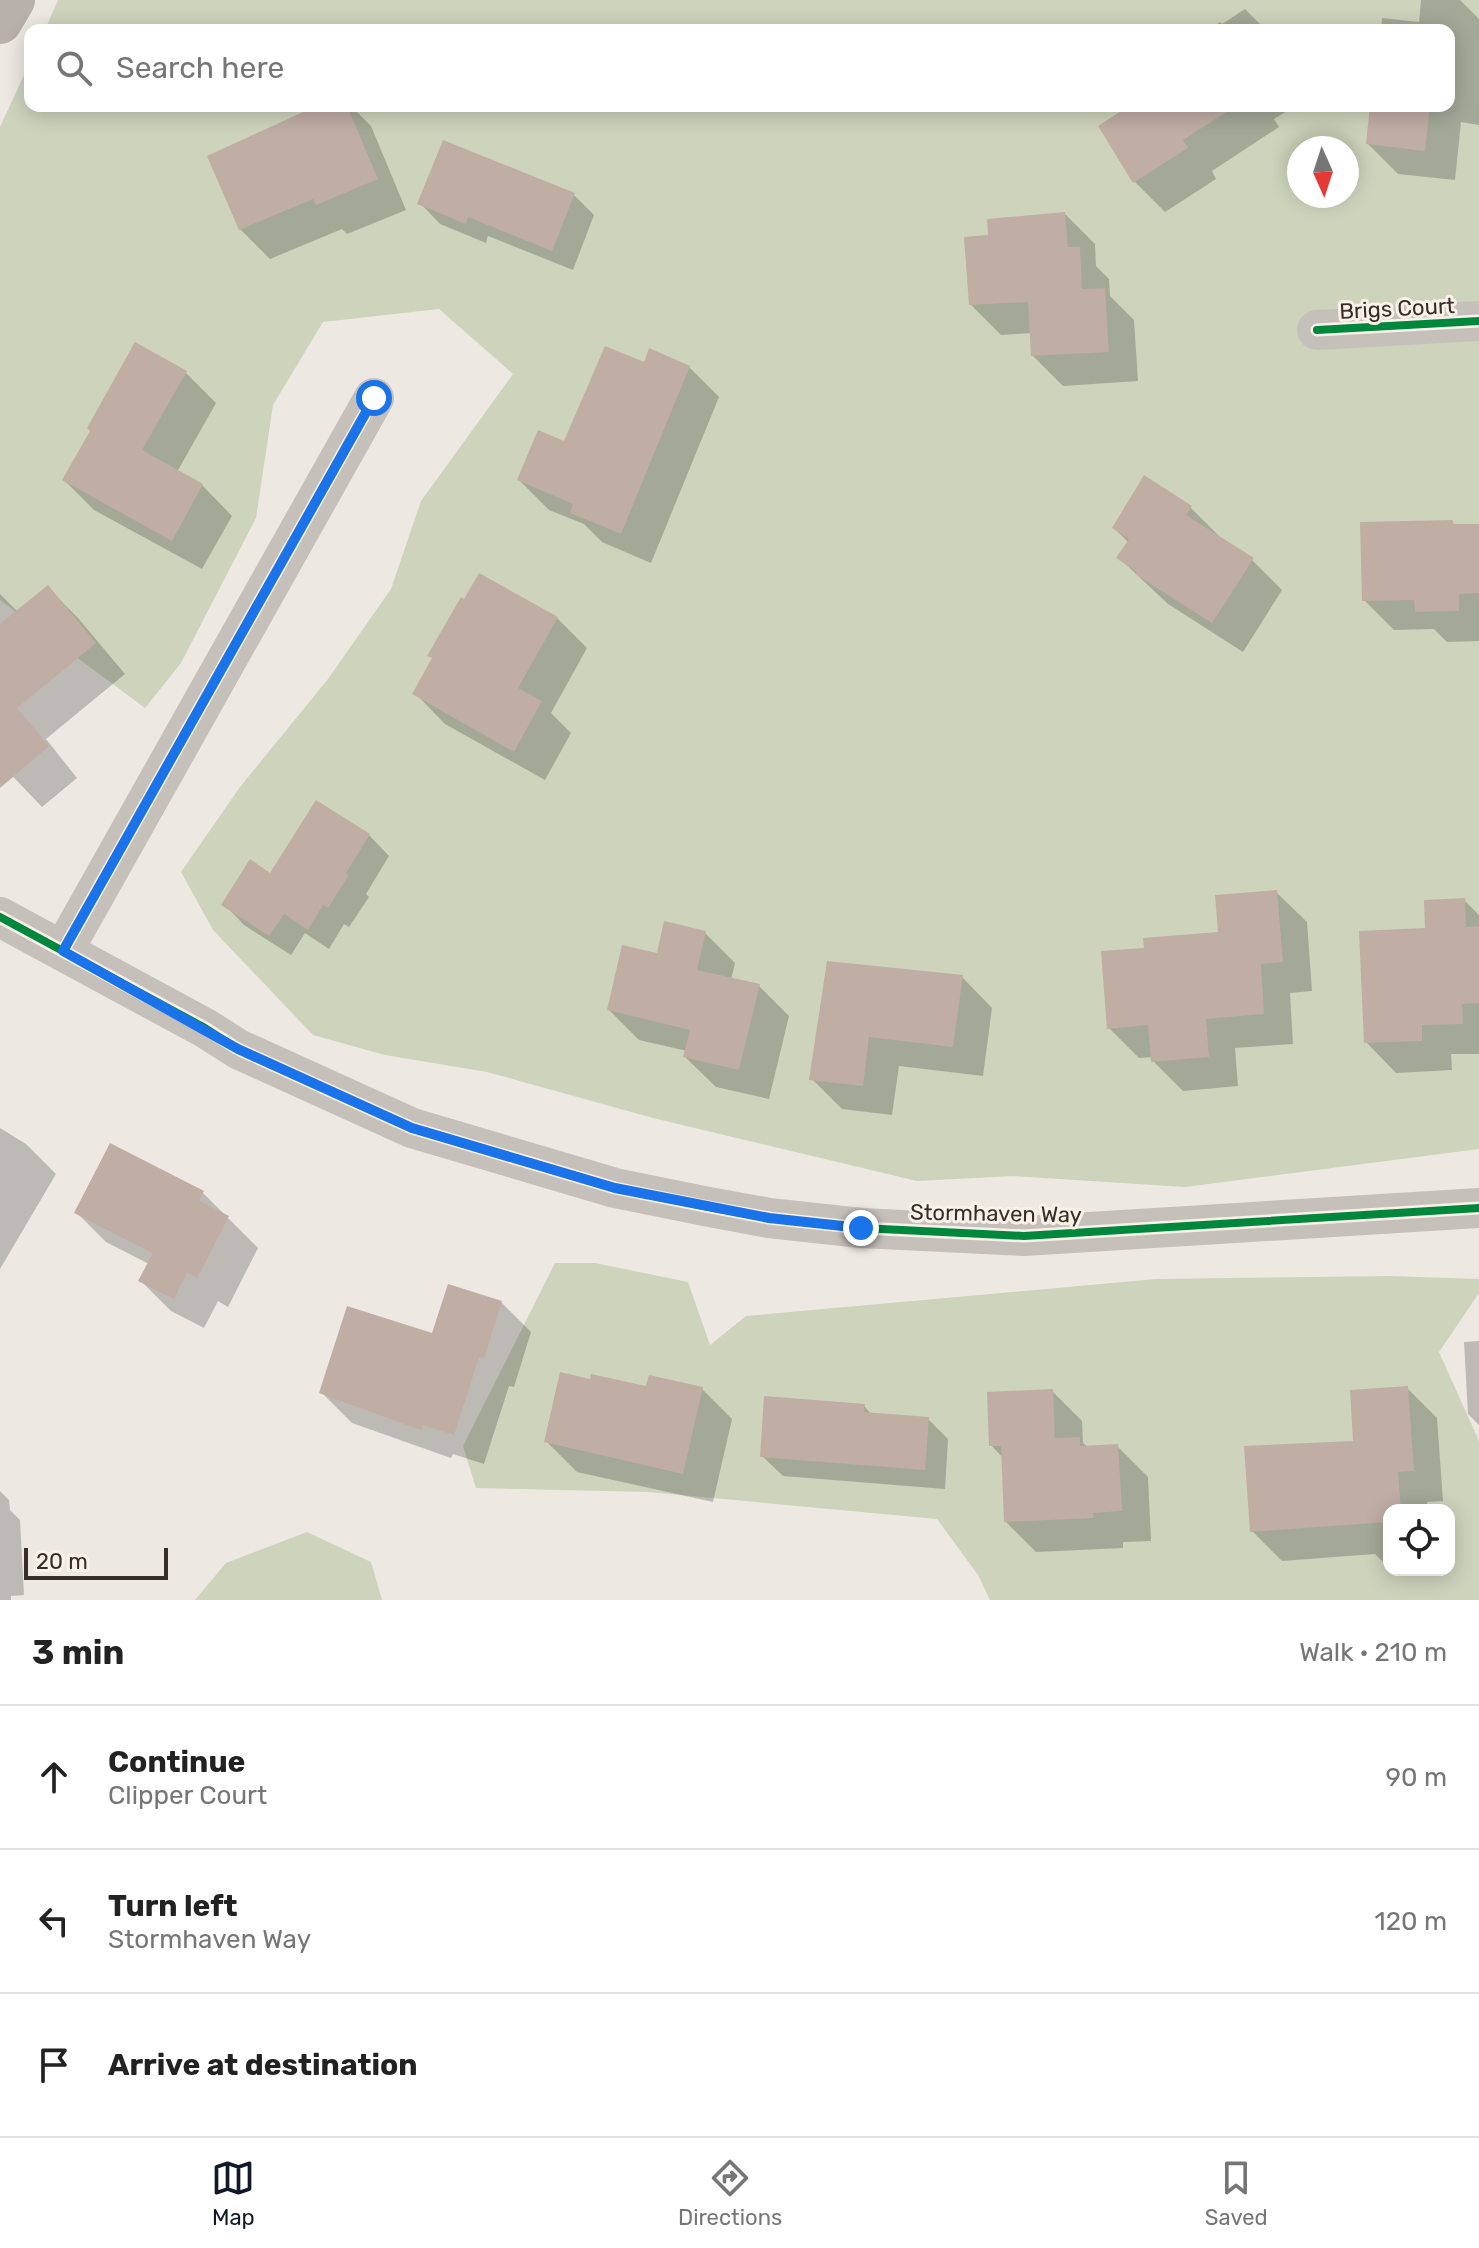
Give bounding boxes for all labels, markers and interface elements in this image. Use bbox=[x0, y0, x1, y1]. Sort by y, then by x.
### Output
search box bbox=[24, 24, 1455, 112]
icon: search bbox=[52, 46, 96, 90]
text: Search here bbox=[116, 50, 284, 86]
north arrow bbox=[1287, 136, 1359, 208]
street label: Brigs Court bbox=[1339, 292, 1456, 325]
route start bbox=[356, 380, 392, 416]
street label: Stormhaven Way bbox=[910, 1199, 1082, 1228]
route end bbox=[843, 1210, 879, 1246]
map controls bbox=[1383, 1504, 1455, 1576]
button: locate bbox=[1383, 1504, 1455, 1576]
scale bar bbox=[24, 1544, 168, 1580]
text: 20 m bbox=[36, 1548, 88, 1575]
text: 3 min bbox=[32, 1632, 124, 1673]
text: Walk · 210 m bbox=[1299, 1637, 1447, 1668]
text: Continue bbox=[108, 1744, 245, 1780]
icon: ahead bbox=[32, 1755, 76, 1799]
text: 90 m bbox=[1386, 1762, 1447, 1793]
text: Clipper Court bbox=[108, 1780, 267, 1811]
text: Turn left bbox=[108, 1888, 238, 1924]
icon: left bbox=[32, 1899, 76, 1943]
text: 120 m bbox=[1375, 1906, 1447, 1937]
text: Stormhaven Way bbox=[108, 1924, 311, 1955]
icon: arrive bbox=[32, 2043, 76, 2087]
text: Arrive at destination bbox=[108, 2047, 418, 2083]
tab: Map bbox=[211, 2156, 255, 2231]
tab: Directions bbox=[678, 2156, 782, 2231]
tab: Saved bbox=[1205, 2156, 1268, 2231]

